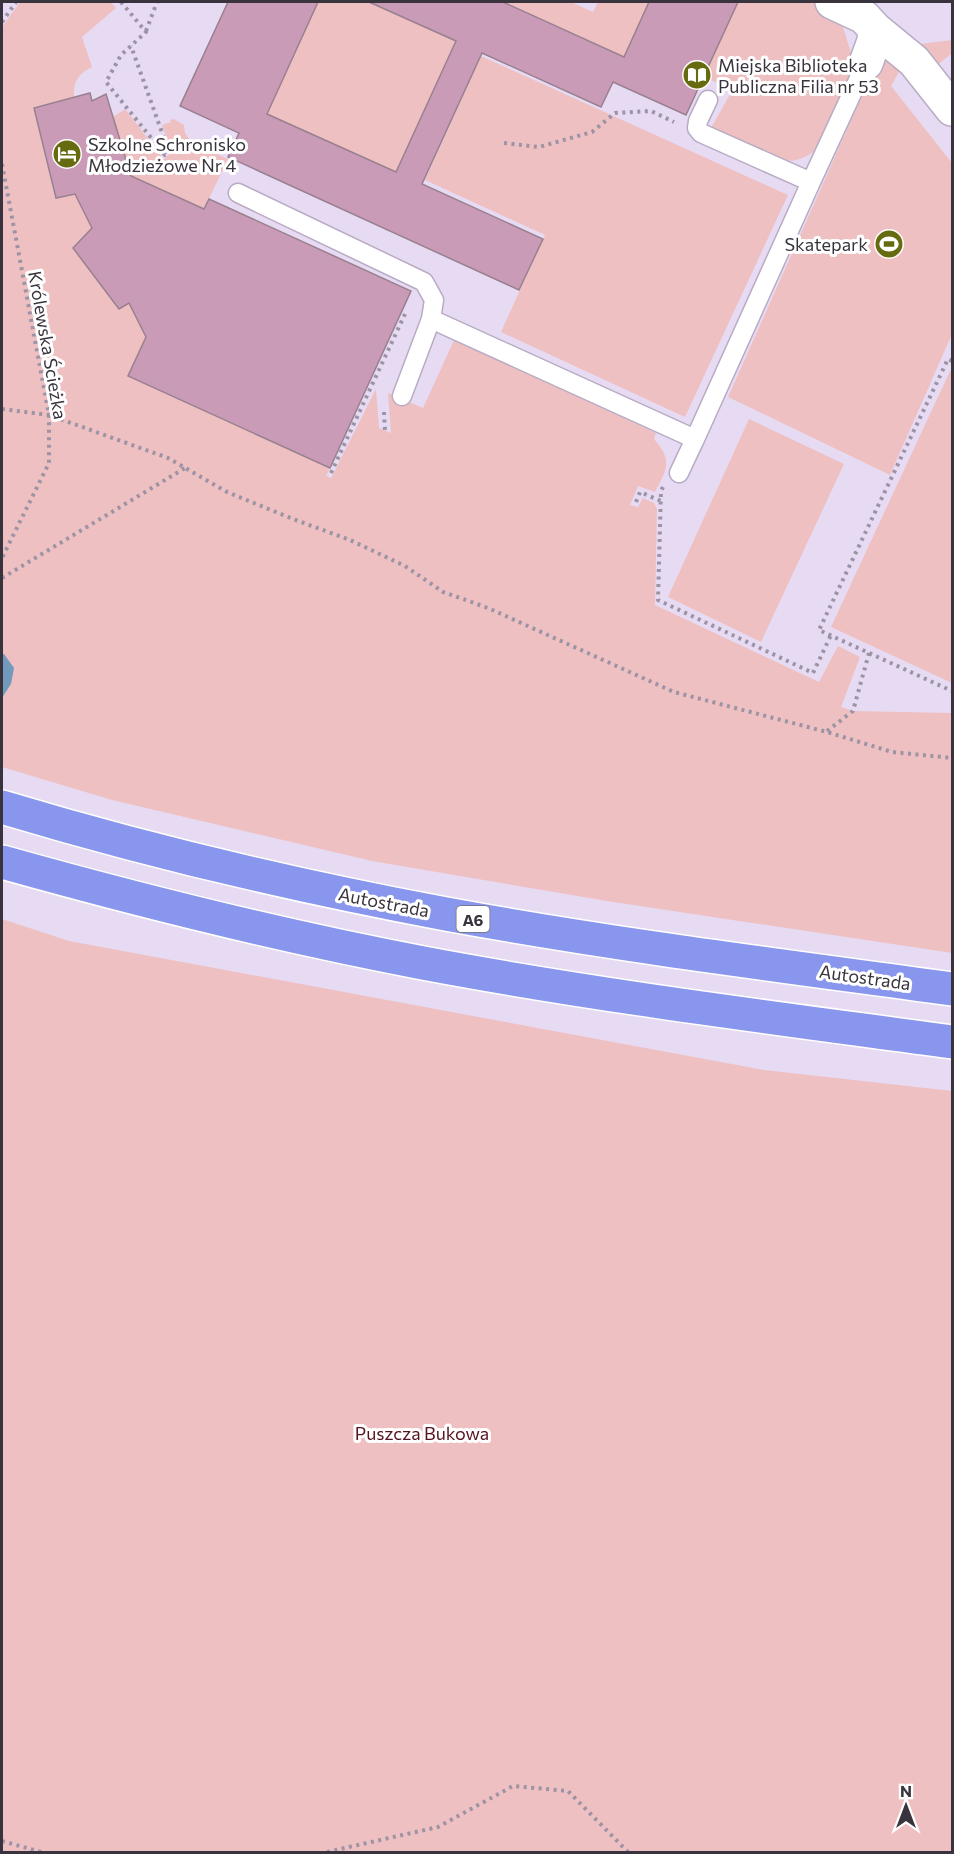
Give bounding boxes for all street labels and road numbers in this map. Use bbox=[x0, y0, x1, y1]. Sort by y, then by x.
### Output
street label: Królewska Ścieżka bbox=[24, 269, 72, 421]
street label: Autostrada bbox=[337, 882, 431, 922]
road number: A6 bbox=[456, 906, 490, 932]
street label: Autostrada bbox=[818, 960, 912, 994]

